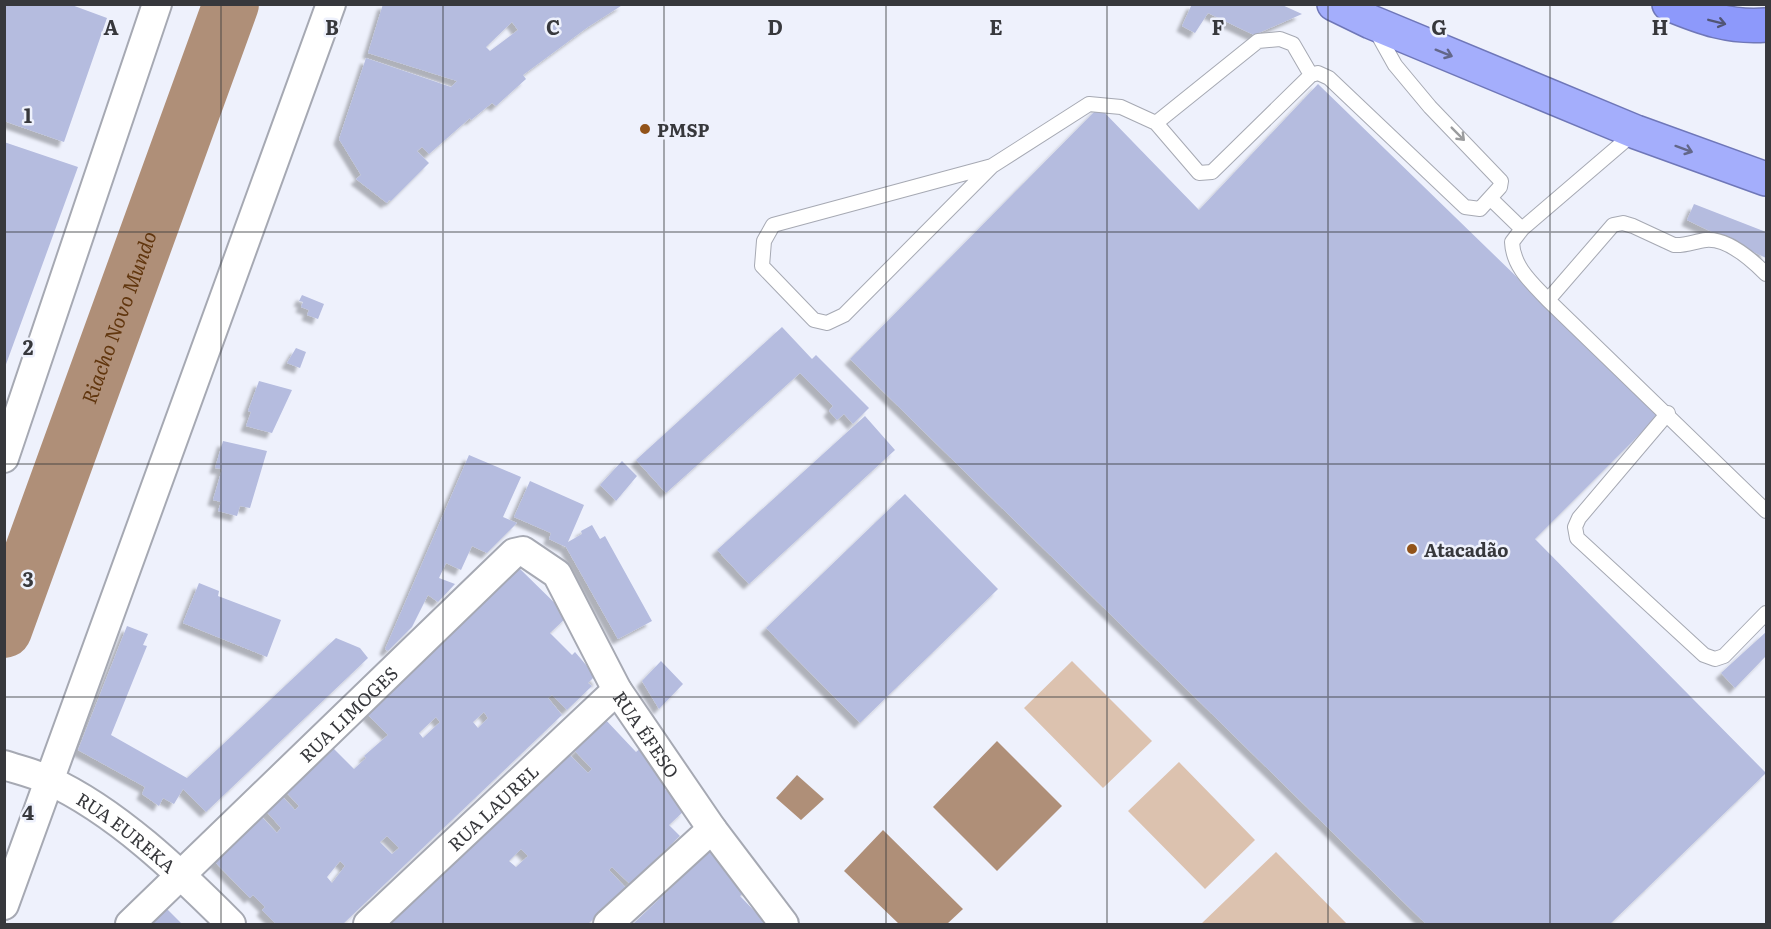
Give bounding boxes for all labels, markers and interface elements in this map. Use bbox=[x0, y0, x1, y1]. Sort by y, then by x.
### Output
text: A bbox=[103, 11, 119, 41]
text: B bbox=[325, 11, 339, 41]
text: C bbox=[546, 11, 560, 41]
text: D bbox=[767, 11, 783, 41]
text: E bbox=[989, 11, 1003, 41]
text: F bbox=[1212, 11, 1225, 41]
text: G bbox=[1431, 11, 1447, 41]
text: H bbox=[1652, 11, 1668, 41]
one-way arrow bbox=[1707, 17, 1726, 28]
one-way arrow bbox=[1435, 48, 1453, 59]
text: 1 bbox=[24, 99, 32, 129]
place label: PMSP bbox=[657, 116, 710, 143]
marker: PMSP bbox=[638, 122, 652, 136]
one-way arrow bbox=[1450, 127, 1465, 142]
one-way arrow bbox=[1674, 145, 1692, 156]
water label: Riacho Novo Mundo bbox=[72, 226, 163, 408]
text: 2 bbox=[23, 331, 34, 361]
place label: Atacadão bbox=[1424, 536, 1508, 563]
marker: Atacadão bbox=[1405, 542, 1419, 556]
text: 3 bbox=[22, 563, 34, 593]
street label: RUA LIMOGES bbox=[292, 659, 403, 768]
street label: RUA ÉFESO bbox=[608, 685, 687, 783]
street label: RUA LAUREL bbox=[441, 757, 544, 857]
street label: RUA EUREKA bbox=[72, 785, 182, 878]
text: 4 bbox=[22, 796, 34, 826]

